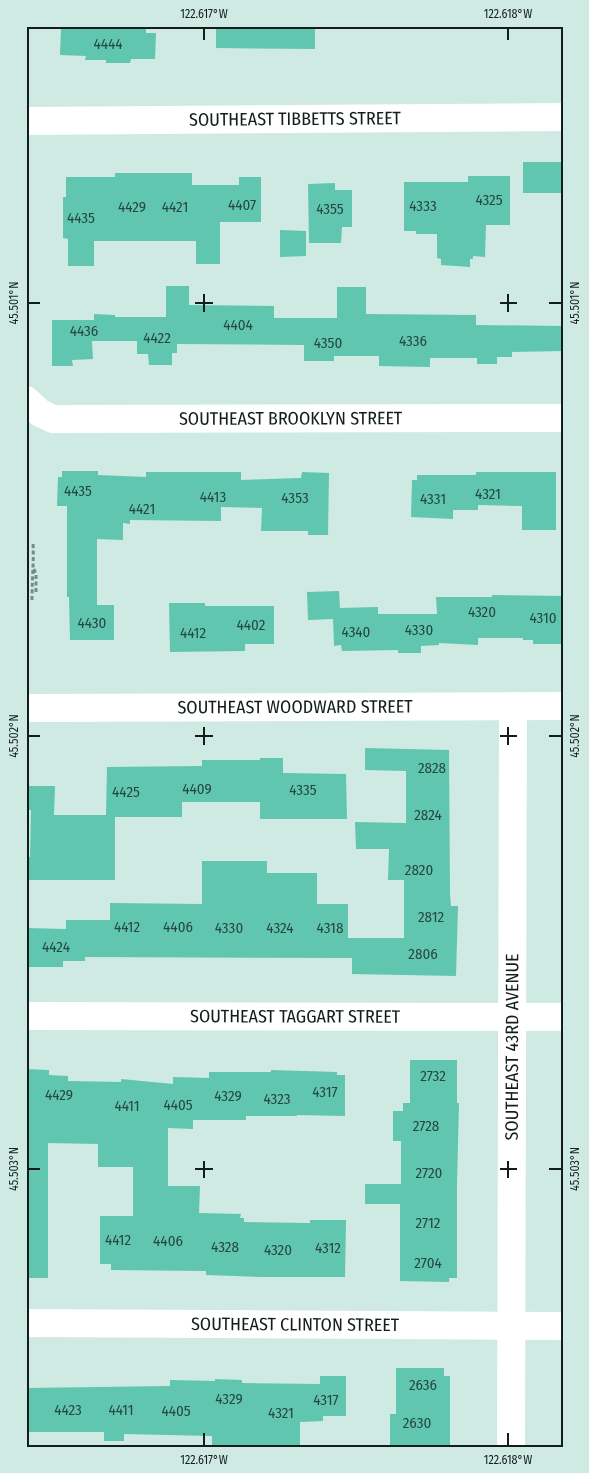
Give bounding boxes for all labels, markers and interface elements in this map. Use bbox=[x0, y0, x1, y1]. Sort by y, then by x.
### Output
text: 122.617°W bbox=[180, 7, 228, 21]
text: 122.618°W bbox=[484, 7, 532, 21]
house number: 4444 bbox=[93, 35, 123, 53]
street label: SOUTHEAST TIBBETTS STREET bbox=[189, 107, 402, 131]
house number: 4325 bbox=[475, 191, 503, 209]
house number: 4407 bbox=[228, 196, 256, 214]
house number: 4333 bbox=[409, 197, 437, 215]
house number: 4429 bbox=[118, 198, 146, 216]
house number: 4421 bbox=[162, 198, 188, 216]
house number: 4355 bbox=[316, 200, 344, 218]
house number: 4435 bbox=[67, 209, 95, 227]
text: 45.501°N bbox=[7, 282, 21, 324]
text: 45.501°N bbox=[568, 282, 582, 324]
house number: 4404 bbox=[223, 316, 253, 334]
house number: 4436 bbox=[70, 322, 98, 340]
house number: 4422 bbox=[143, 329, 171, 347]
house number: 4336 bbox=[399, 332, 427, 350]
house number: 4350 bbox=[314, 334, 342, 352]
street label: SOUTHEAST BROOKLYN STREET bbox=[179, 407, 403, 430]
house number: 4435 bbox=[64, 482, 92, 500]
house number: 4321 bbox=[475, 485, 501, 503]
house number: 4413 bbox=[200, 488, 226, 506]
house number: 4353 bbox=[281, 489, 309, 507]
house number: 4331 bbox=[420, 490, 446, 508]
house number: 4421 bbox=[129, 500, 155, 518]
house number: 4320 bbox=[468, 603, 496, 621]
house number: 4310 bbox=[529, 609, 557, 627]
house number: 4430 bbox=[78, 614, 106, 632]
house number: 4402 bbox=[237, 616, 266, 634]
house number: 4330 bbox=[405, 621, 433, 639]
house number: 4340 bbox=[342, 623, 370, 641]
house number: 4412 bbox=[180, 624, 206, 642]
street label: SOUTHEAST WOODWARD STREET bbox=[177, 696, 413, 718]
text: 45.502°N bbox=[7, 714, 21, 758]
text: 45.502°N bbox=[568, 714, 582, 758]
house number: 2828 bbox=[418, 759, 446, 777]
house number: 4409 bbox=[182, 780, 212, 798]
house number: 4335 bbox=[289, 781, 317, 799]
house number: 4425 bbox=[112, 783, 140, 801]
house number: 2824 bbox=[414, 806, 442, 824]
house number: 2820 bbox=[405, 861, 433, 879]
house number: 2812 bbox=[418, 908, 444, 926]
house number: 4412 bbox=[114, 918, 140, 936]
house number: 4406 bbox=[163, 918, 193, 936]
house number: 4330 bbox=[215, 919, 243, 937]
house number: 4324 bbox=[266, 919, 294, 937]
house number: 4318 bbox=[317, 919, 343, 937]
house number: 4424 bbox=[42, 938, 70, 956]
house number: 2806 bbox=[408, 945, 438, 963]
street label: SOUTHEAST 43RD AVENUE bbox=[501, 953, 523, 1141]
street label: SOUTHEAST TAGGART STREET bbox=[190, 1005, 401, 1028]
house number: 2732 bbox=[420, 1067, 446, 1085]
house number: 4317 bbox=[312, 1083, 338, 1101]
house number: 4429 bbox=[45, 1086, 73, 1104]
house number: 4329 bbox=[214, 1087, 242, 1105]
house number: 4323 bbox=[263, 1090, 291, 1108]
house number: 4405 bbox=[163, 1096, 193, 1114]
house number: 4411 bbox=[114, 1097, 140, 1115]
house number: 2728 bbox=[413, 1117, 439, 1135]
text: 45.503°N bbox=[7, 1147, 21, 1191]
text: 45.503°N bbox=[568, 1147, 582, 1191]
house number: 2720 bbox=[416, 1164, 442, 1182]
house number: 2712 bbox=[416, 1214, 441, 1232]
house number: 4412 bbox=[105, 1231, 131, 1249]
house number: 4406 bbox=[153, 1232, 183, 1250]
house number: 4328 bbox=[211, 1238, 239, 1256]
house number: 4312 bbox=[315, 1239, 341, 1257]
house number: 4320 bbox=[264, 1241, 292, 1259]
house number: 2704 bbox=[414, 1254, 442, 1272]
street label: SOUTHEAST CLINTON STREET bbox=[191, 1313, 400, 1336]
house number: 2636 bbox=[409, 1376, 437, 1394]
house number: 4329 bbox=[215, 1390, 243, 1408]
house number: 4317 bbox=[313, 1391, 339, 1409]
house number: 4423 bbox=[54, 1401, 82, 1419]
house number: 4411 bbox=[108, 1401, 134, 1419]
house number: 4405 bbox=[161, 1402, 191, 1420]
house number: 4321 bbox=[268, 1404, 294, 1422]
house number: 2630 bbox=[403, 1414, 431, 1432]
text: 122.617°W bbox=[180, 1453, 228, 1467]
text: 122.618°W bbox=[484, 1453, 532, 1467]

